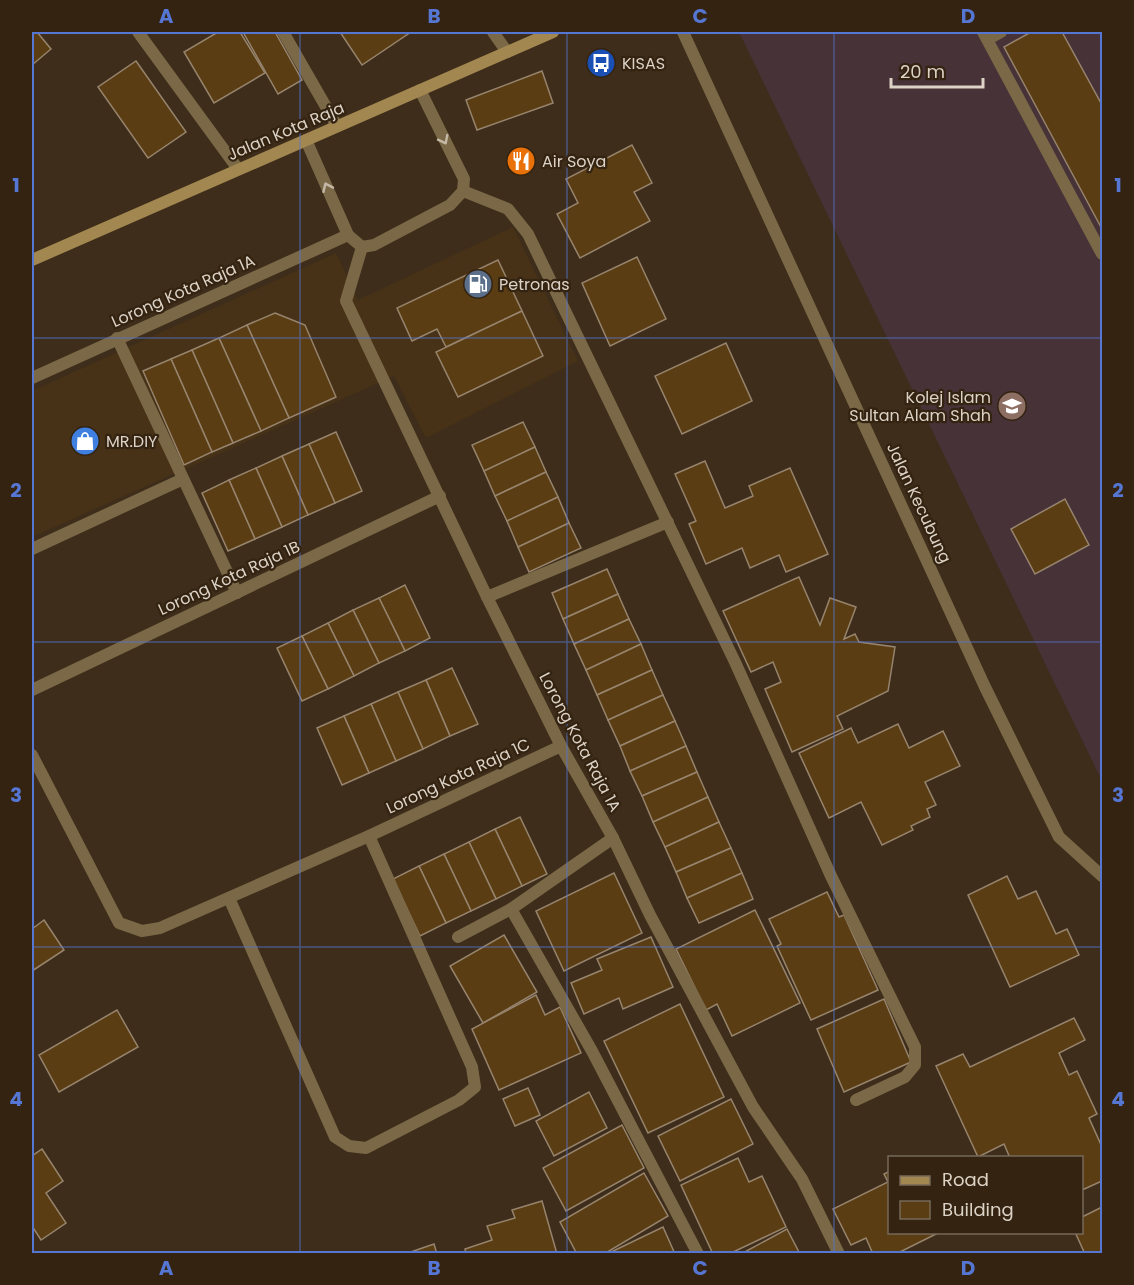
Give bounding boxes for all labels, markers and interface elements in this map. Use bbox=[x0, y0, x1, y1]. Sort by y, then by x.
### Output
text: A bbox=[159, 2, 174, 30]
text: B bbox=[427, 2, 441, 30]
text: C bbox=[692, 2, 708, 30]
text: D bbox=[961, 2, 975, 30]
bus stop icon: KISAS bbox=[585, 47, 617, 79]
scale bar bbox=[891, 51, 982, 89]
place label: KISAS bbox=[622, 52, 665, 75]
text: 20 m bbox=[900, 59, 945, 84]
street label: Jalan Kota Raja bbox=[224, 96, 348, 166]
one-way arrow bbox=[437, 134, 449, 145]
restaurant icon: Air Soya bbox=[505, 145, 537, 177]
place label: Air Soya bbox=[542, 150, 606, 173]
text: 1 bbox=[12, 171, 20, 199]
text: 1 bbox=[1114, 171, 1122, 199]
one-way arrow bbox=[322, 183, 334, 194]
street label: Lorong Kota Raja 1A bbox=[108, 249, 259, 333]
fuel station icon: Petronas bbox=[462, 268, 494, 300]
place label: Petronas bbox=[499, 273, 570, 296]
place label: Kolej Islam Sultan Alam Shah bbox=[849, 386, 991, 427]
school or university icon: Kolej Islam Sultan Alam Shah bbox=[996, 390, 1028, 422]
shop icon: MR.DIY bbox=[69, 425, 101, 457]
place label: MR.DIY bbox=[106, 430, 158, 453]
street label: Jalan Kecubung bbox=[881, 439, 957, 567]
text: 2 bbox=[10, 476, 22, 504]
text: 2 bbox=[1112, 476, 1124, 504]
street label: Lorong Kota Raja 1B bbox=[154, 535, 304, 621]
street label: Lorong Kota Raja 1A bbox=[533, 668, 627, 816]
street label: Lorong Kota Raja 1C bbox=[382, 733, 534, 819]
text: 3 bbox=[10, 781, 22, 809]
text: 3 bbox=[1112, 781, 1124, 809]
text: 4 bbox=[9, 1085, 23, 1113]
text: 4 bbox=[1111, 1085, 1125, 1113]
legend bbox=[888, 1156, 1083, 1234]
text: Road bbox=[942, 1167, 989, 1192]
text: Building bbox=[942, 1197, 1014, 1222]
text: A bbox=[159, 1254, 174, 1282]
text: B bbox=[427, 1254, 441, 1282]
text: C bbox=[692, 1254, 708, 1282]
text: D bbox=[961, 1254, 975, 1282]

